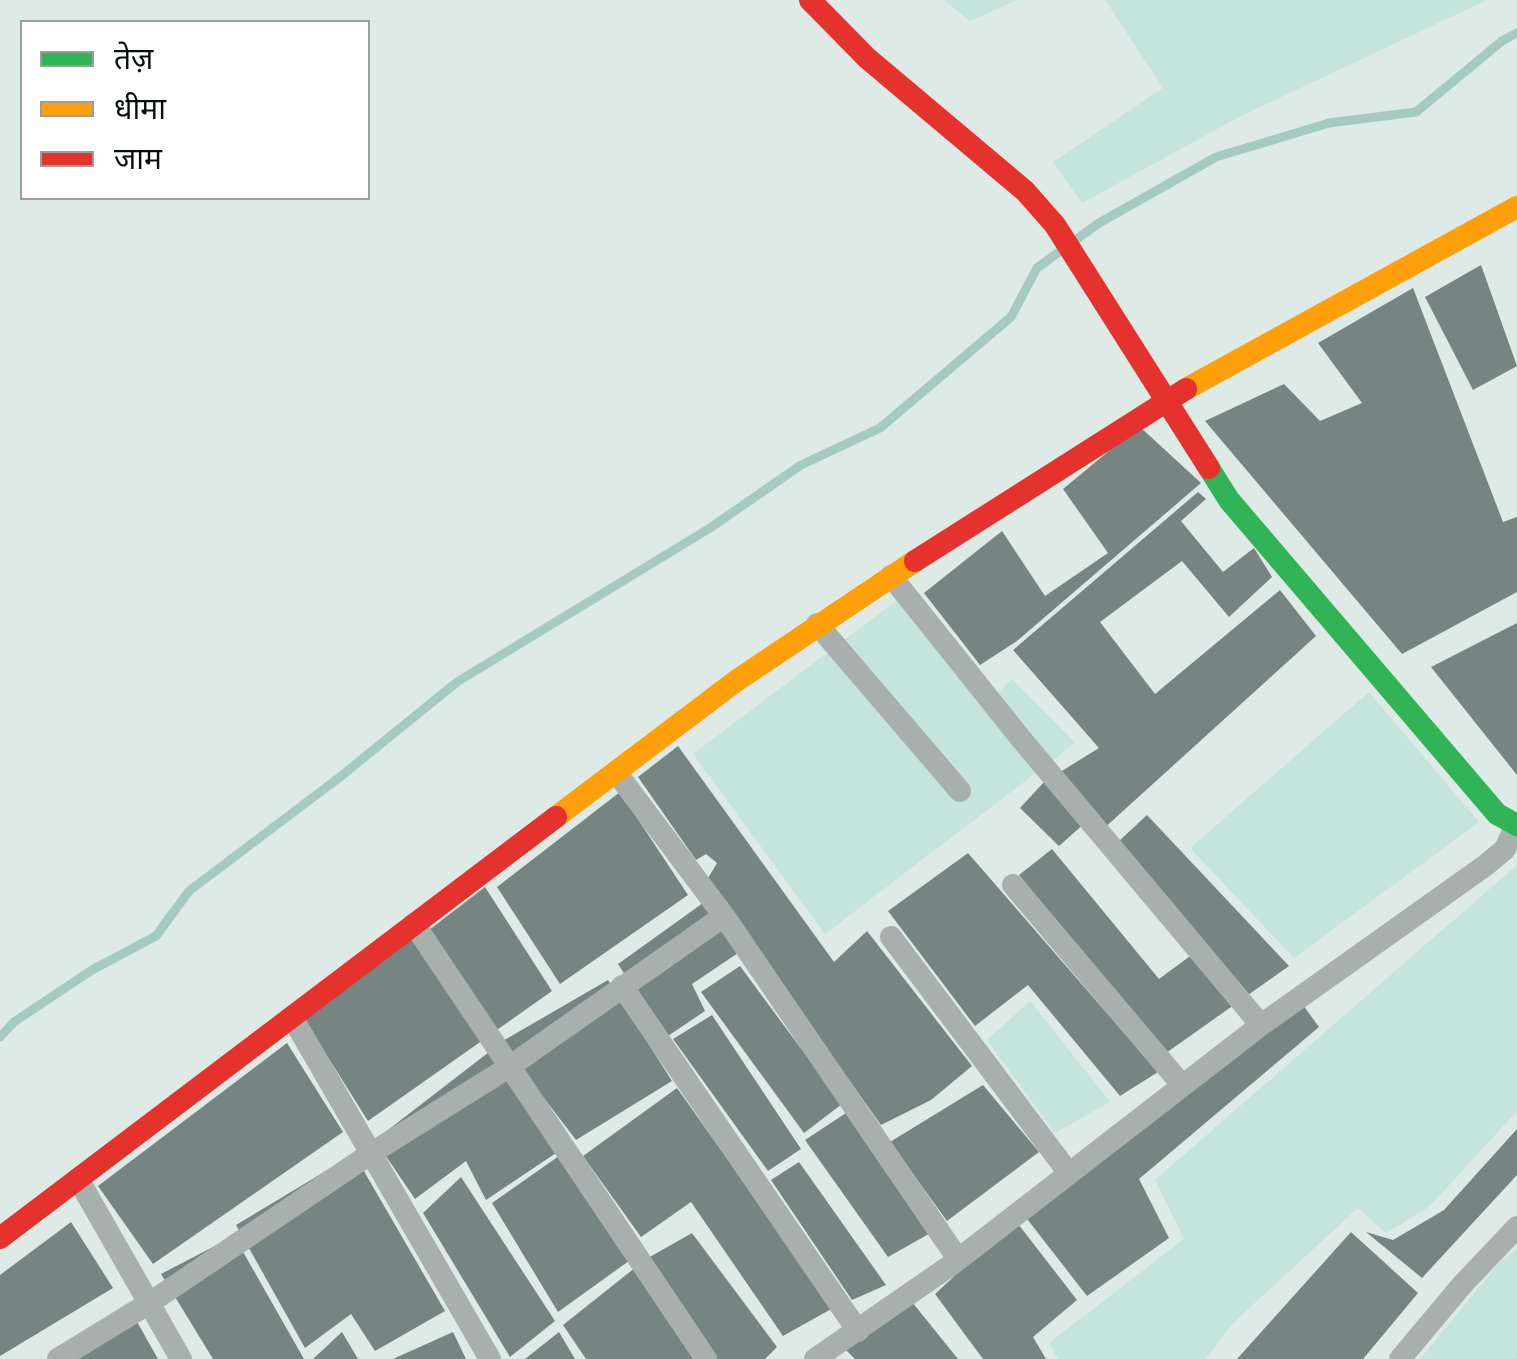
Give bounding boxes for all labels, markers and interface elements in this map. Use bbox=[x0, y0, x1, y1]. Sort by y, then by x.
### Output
legend bbox=[20, 20, 370, 200]
text: तेज़ bbox=[114, 37, 153, 78]
text: धीमा bbox=[114, 87, 166, 128]
text: जाम bbox=[114, 137, 162, 178]

